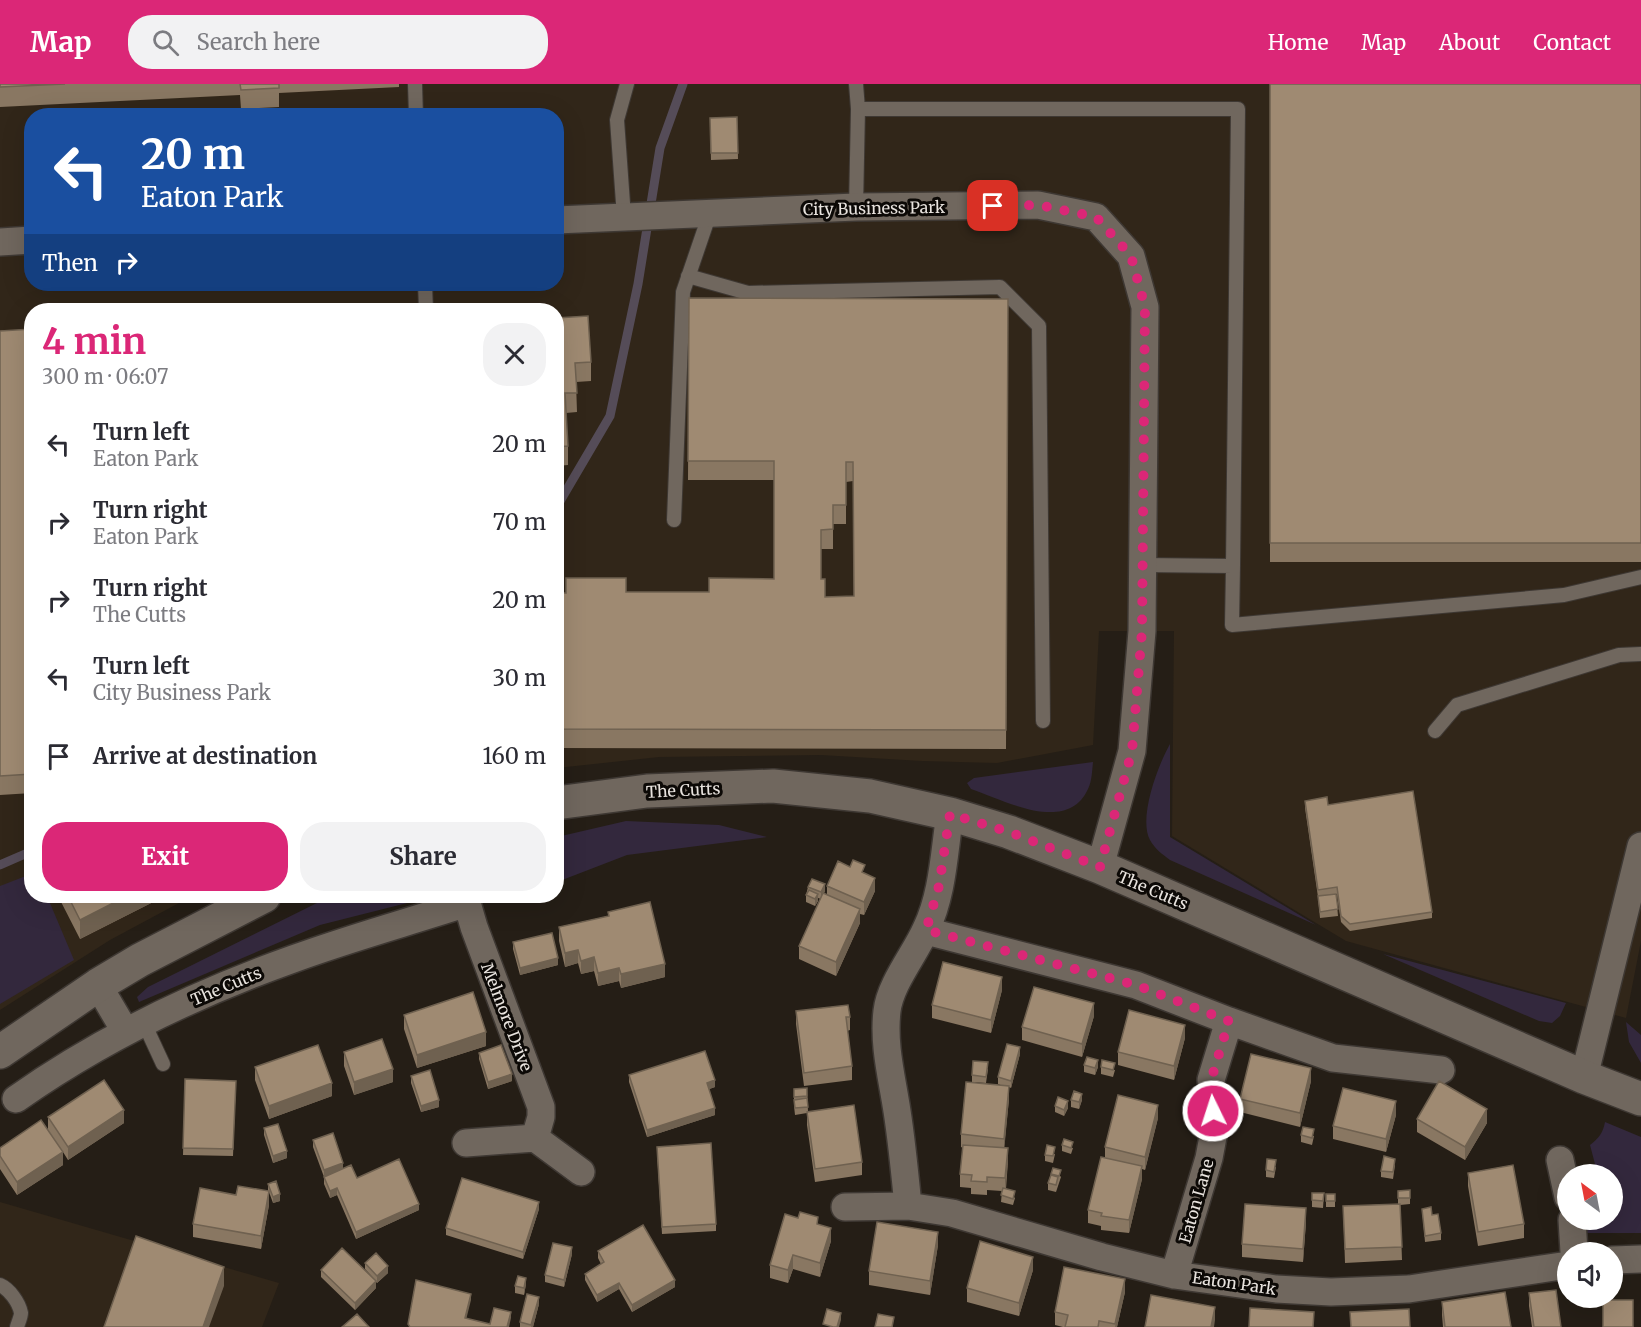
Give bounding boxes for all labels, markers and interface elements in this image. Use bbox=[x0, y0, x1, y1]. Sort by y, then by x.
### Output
search box bbox=[128, 15, 548, 69]
text: Map bbox=[30, 24, 92, 60]
icon: search bbox=[149, 26, 182, 59]
text: Search here bbox=[197, 28, 320, 56]
text: Home bbox=[1268, 29, 1328, 56]
text: Map bbox=[1361, 29, 1406, 56]
text: About bbox=[1439, 29, 1500, 56]
text: Contact bbox=[1533, 29, 1611, 56]
text: 20 m bbox=[141, 128, 245, 180]
icon: left bbox=[42, 132, 120, 210]
text: Eaton Park bbox=[141, 180, 283, 214]
pin bbox=[967, 180, 1018, 231]
icon: arrive bbox=[976, 189, 1009, 222]
street label: City Business Park bbox=[803, 197, 946, 219]
icon: right bbox=[110, 246, 143, 279]
text: Then bbox=[42, 249, 98, 277]
text: 4 min bbox=[42, 319, 146, 364]
button: close bbox=[483, 323, 546, 386]
text: 300 m · 06:07 bbox=[42, 364, 168, 389]
text: Turn left bbox=[93, 418, 190, 446]
icon: left bbox=[42, 428, 75, 461]
text: 20 m bbox=[492, 430, 546, 458]
text: Eaton Park bbox=[93, 446, 198, 471]
text: Turn right bbox=[93, 496, 207, 524]
icon: right bbox=[42, 506, 75, 539]
text: 70 m bbox=[493, 508, 546, 536]
text: Eaton Park bbox=[93, 524, 198, 549]
text: Turn right bbox=[93, 574, 207, 602]
icon: right bbox=[42, 584, 75, 617]
text: 20 m bbox=[492, 586, 546, 614]
text: The Cutts bbox=[93, 602, 186, 627]
text: Turn left bbox=[93, 652, 190, 680]
icon: left bbox=[42, 662, 75, 695]
text: 30 m bbox=[492, 664, 546, 692]
text: City Business Park bbox=[93, 680, 271, 705]
icon: arrive bbox=[42, 740, 75, 773]
text: Arrive at destination bbox=[93, 742, 317, 770]
text: 160 m bbox=[482, 742, 546, 770]
street label: The Cutts bbox=[645, 778, 721, 802]
button: Exit bbox=[42, 822, 288, 891]
button: Share bbox=[300, 822, 546, 891]
street label: The Cutts bbox=[1115, 866, 1191, 914]
street label: Melmore Drive bbox=[477, 960, 537, 1074]
street label: The Cutts bbox=[188, 962, 264, 1010]
position arrow bbox=[1181, 1079, 1245, 1143]
street label: Eaton Lane bbox=[1174, 1157, 1218, 1245]
north arrow bbox=[1557, 1164, 1623, 1230]
map controls bbox=[1557, 1164, 1623, 1308]
button: sound bbox=[1557, 1242, 1623, 1308]
street label: Eaton Park bbox=[1191, 1267, 1278, 1299]

